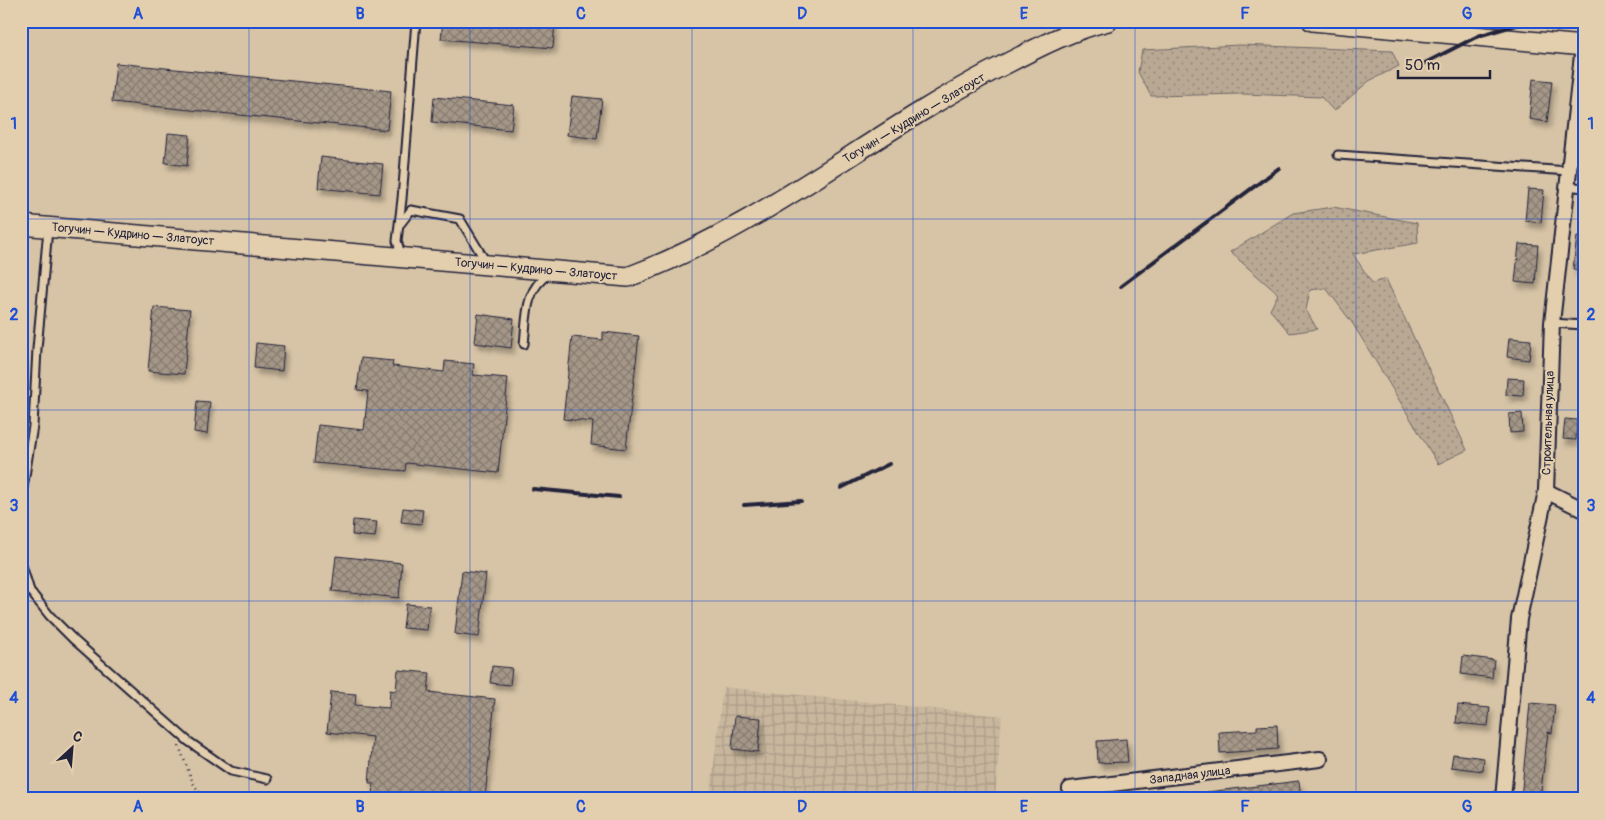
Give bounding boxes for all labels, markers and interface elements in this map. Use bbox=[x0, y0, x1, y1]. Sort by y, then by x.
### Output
text: A bbox=[133, 4, 144, 24]
text: B bbox=[355, 4, 365, 24]
text: C bbox=[576, 4, 586, 24]
text: D bbox=[797, 4, 807, 24]
text: E bbox=[1020, 4, 1029, 24]
text: F bbox=[1240, 4, 1250, 24]
text: G bbox=[1462, 4, 1473, 24]
scale bar bbox=[1398, 48, 1490, 80]
text: 50 m bbox=[1405, 56, 1440, 75]
street label: Тогучин — Кудрино — Златоуст bbox=[840, 70, 988, 167]
text: 1 bbox=[11, 114, 17, 134]
text: 1 bbox=[1588, 114, 1594, 134]
street label: Тогучин — Кудрино — Златоуст bbox=[51, 220, 215, 249]
street label: Тогучин — Кудрино — Златоуст bbox=[454, 255, 618, 284]
text: 2 bbox=[10, 305, 19, 325]
text: 2 bbox=[1587, 305, 1596, 325]
street label: Строительная улица bbox=[1539, 370, 1558, 475]
text: 3 bbox=[10, 496, 19, 516]
text: 3 bbox=[1587, 496, 1596, 516]
text: 4 bbox=[9, 688, 19, 708]
text: 4 bbox=[1586, 688, 1596, 708]
north arrow bbox=[48, 722, 98, 772]
text: С bbox=[70, 727, 85, 746]
street label: Западная улица bbox=[1149, 763, 1232, 788]
text: A bbox=[133, 797, 144, 817]
text: B bbox=[355, 797, 365, 817]
text: C bbox=[576, 797, 586, 817]
text: D bbox=[797, 797, 807, 817]
text: E bbox=[1020, 797, 1029, 817]
text: F bbox=[1240, 797, 1250, 817]
text: G bbox=[1462, 797, 1473, 817]

